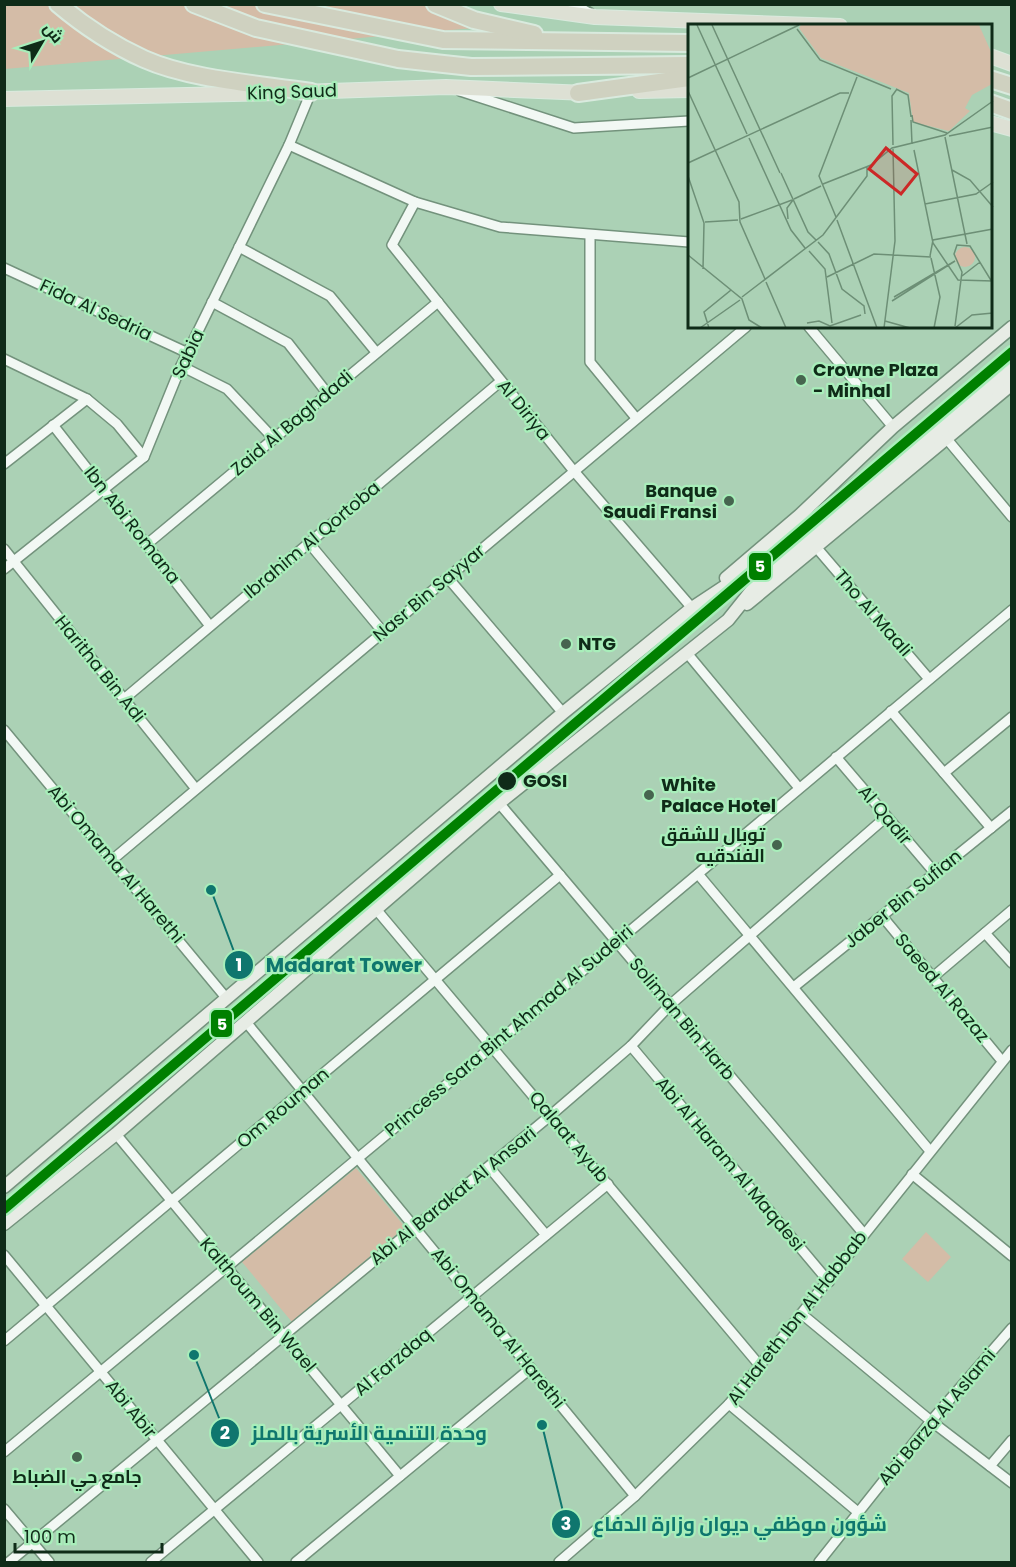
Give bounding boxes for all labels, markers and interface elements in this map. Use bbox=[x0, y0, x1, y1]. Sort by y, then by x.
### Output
north arrow bbox=[12, 12, 72, 72]
text: ش bbox=[38, 18, 69, 48]
inset map bbox=[688, 24, 992, 328]
street label: King Saud bbox=[247, 77, 337, 106]
street label: Fida Al Sedria bbox=[36, 273, 156, 346]
street label: Sabia bbox=[165, 325, 210, 382]
place label: Crowne Plaza - Minhal bbox=[813, 357, 938, 403]
street label: Zaid Al Baghdadi bbox=[225, 364, 358, 481]
marker: Crowne Plaza - Minhal bbox=[794, 373, 808, 387]
street label: Al Diriya bbox=[492, 374, 557, 446]
street label: Ibn Abi Romana bbox=[78, 461, 186, 589]
street label: Ibrahim Al Qortoba bbox=[238, 475, 385, 604]
place label: Banque Saudi Fransi bbox=[603, 478, 717, 524]
marker: Banque Saudi Fransi bbox=[722, 494, 736, 508]
street label: Nasr Bin Sayyar bbox=[367, 538, 490, 647]
line badge: 5 bbox=[748, 552, 772, 581]
text: 5 bbox=[755, 555, 765, 578]
street label: Tho Al Maali bbox=[829, 564, 918, 661]
street label: Haritha Bin Adi bbox=[49, 610, 151, 728]
place label: NTG bbox=[578, 631, 616, 656]
marker: NTG bbox=[559, 637, 573, 651]
place label: GOSI bbox=[523, 768, 567, 793]
marker: GOSI bbox=[496, 770, 518, 792]
place label: White Palace Hotel bbox=[661, 772, 776, 818]
street label: Abi Omama Al Harethi bbox=[42, 779, 190, 948]
street label: Al Qadir bbox=[853, 779, 918, 850]
marker: White Palace Hotel bbox=[642, 788, 656, 802]
place label: توبال للشقق الفندقيه bbox=[661, 822, 765, 868]
marker: توبال للشقق الفندقيه bbox=[770, 838, 784, 852]
street label: Jaber Bin Sufian bbox=[839, 843, 967, 954]
street label: Princess Sara Bint Ahmad Al Sudeiri bbox=[379, 919, 638, 1142]
street label: Saeed Al Razaz bbox=[889, 928, 995, 1047]
callout: Madarat Tower bbox=[224, 946, 435, 984]
text: Madarat Tower bbox=[266, 951, 423, 979]
text: 1 bbox=[236, 952, 242, 977]
street label: Soliman Bin Harb bbox=[624, 952, 741, 1085]
line badge: 5 bbox=[210, 1009, 233, 1038]
text: 5 bbox=[217, 1013, 227, 1036]
street label: Om Rouman bbox=[231, 1061, 334, 1154]
street label: Abi Al Haram Al Maqdesi bbox=[650, 1071, 811, 1256]
street label: Qalaat Ayub bbox=[524, 1086, 615, 1188]
street label: Abi Al Barakat Al Ansari bbox=[364, 1121, 541, 1271]
street label: Al Hareth Ibn Al Habbab bbox=[721, 1226, 872, 1410]
street label: Kalthoum Bin Wael bbox=[195, 1232, 322, 1377]
street label: Abi Omama Al Harethi bbox=[426, 1242, 571, 1413]
street label: Al Farzdaq bbox=[349, 1322, 437, 1401]
street label: Abi Barza Al Aslami bbox=[872, 1343, 1001, 1490]
street label: Abi Abir bbox=[100, 1374, 163, 1444]
callout: وحدة التنمية الأسرية بالملز bbox=[210, 1414, 499, 1452]
text: وحدة التنمية الأسرية بالملز bbox=[250, 1419, 487, 1447]
text: 2 bbox=[220, 1420, 230, 1445]
marker: جامع حي الضباط bbox=[70, 1450, 84, 1464]
place label: جامع حي الضباط bbox=[12, 1464, 142, 1492]
callout: شؤون موظفي ديوان وزارة الدفاع bbox=[551, 1505, 899, 1543]
text: شؤون موظفي ديوان وزارة الدفاع bbox=[593, 1510, 887, 1540]
text: 3 bbox=[561, 1511, 571, 1536]
scale bar bbox=[15, 1516, 162, 1554]
text: 100 m bbox=[24, 1524, 76, 1549]

